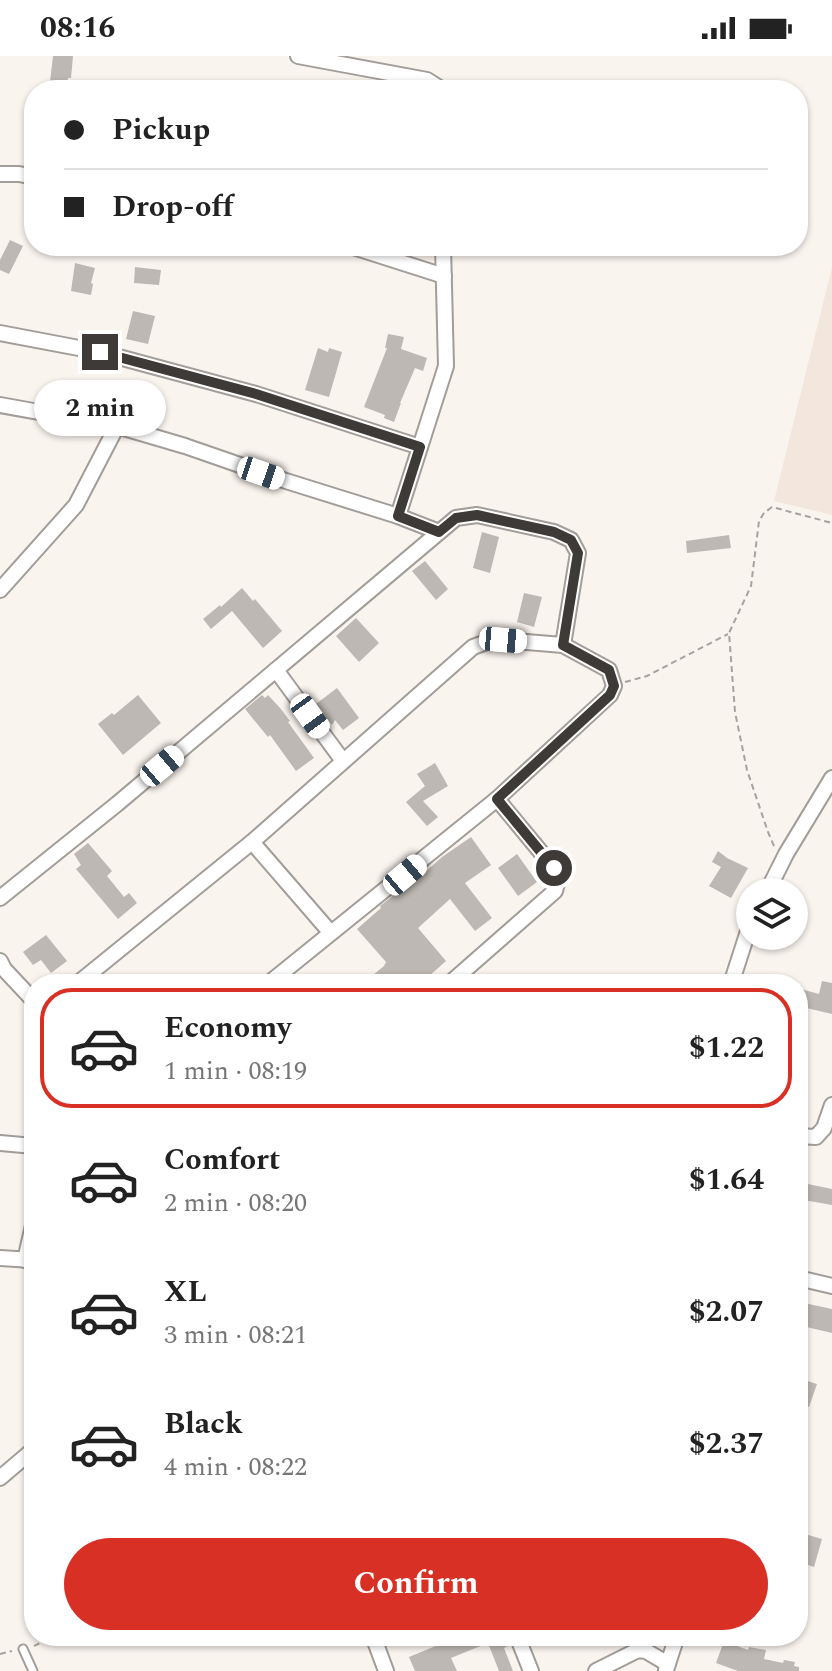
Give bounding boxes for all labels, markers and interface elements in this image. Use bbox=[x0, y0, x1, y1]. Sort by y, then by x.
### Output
text: 08:16 bbox=[40, 5, 115, 51]
text: Pickup bbox=[112, 107, 210, 153]
text: Drop-off bbox=[112, 184, 233, 230]
route end bbox=[82, 334, 118, 370]
callout: 2 min bbox=[34, 380, 166, 436]
text: 2 min bbox=[65, 388, 135, 428]
car bbox=[234, 454, 288, 492]
car bbox=[478, 626, 528, 654]
car bbox=[286, 690, 334, 742]
car bbox=[136, 741, 188, 791]
car bbox=[379, 850, 431, 900]
route start bbox=[536, 850, 572, 886]
map controls bbox=[736, 878, 808, 950]
button: layers bbox=[736, 878, 808, 950]
text: Economy bbox=[164, 1005, 291, 1051]
icon: car bbox=[68, 1012, 140, 1084]
text: $1.22 bbox=[689, 1025, 764, 1071]
text: 1 min · 08:19 bbox=[164, 1051, 307, 1091]
text: Comfort bbox=[164, 1137, 280, 1183]
icon: car bbox=[68, 1144, 140, 1216]
text: $1.64 bbox=[689, 1157, 764, 1203]
text: 2 min · 08:20 bbox=[164, 1183, 307, 1223]
text: XL bbox=[164, 1269, 207, 1315]
icon: car bbox=[68, 1276, 140, 1348]
text: $2.07 bbox=[689, 1289, 764, 1335]
text: 3 min · 08:21 bbox=[164, 1315, 307, 1355]
text: Black bbox=[164, 1401, 243, 1447]
icon: car bbox=[68, 1408, 140, 1480]
text: $2.37 bbox=[689, 1421, 764, 1467]
text: 4 min · 08:22 bbox=[164, 1447, 307, 1487]
button: Confirm bbox=[64, 1538, 768, 1630]

